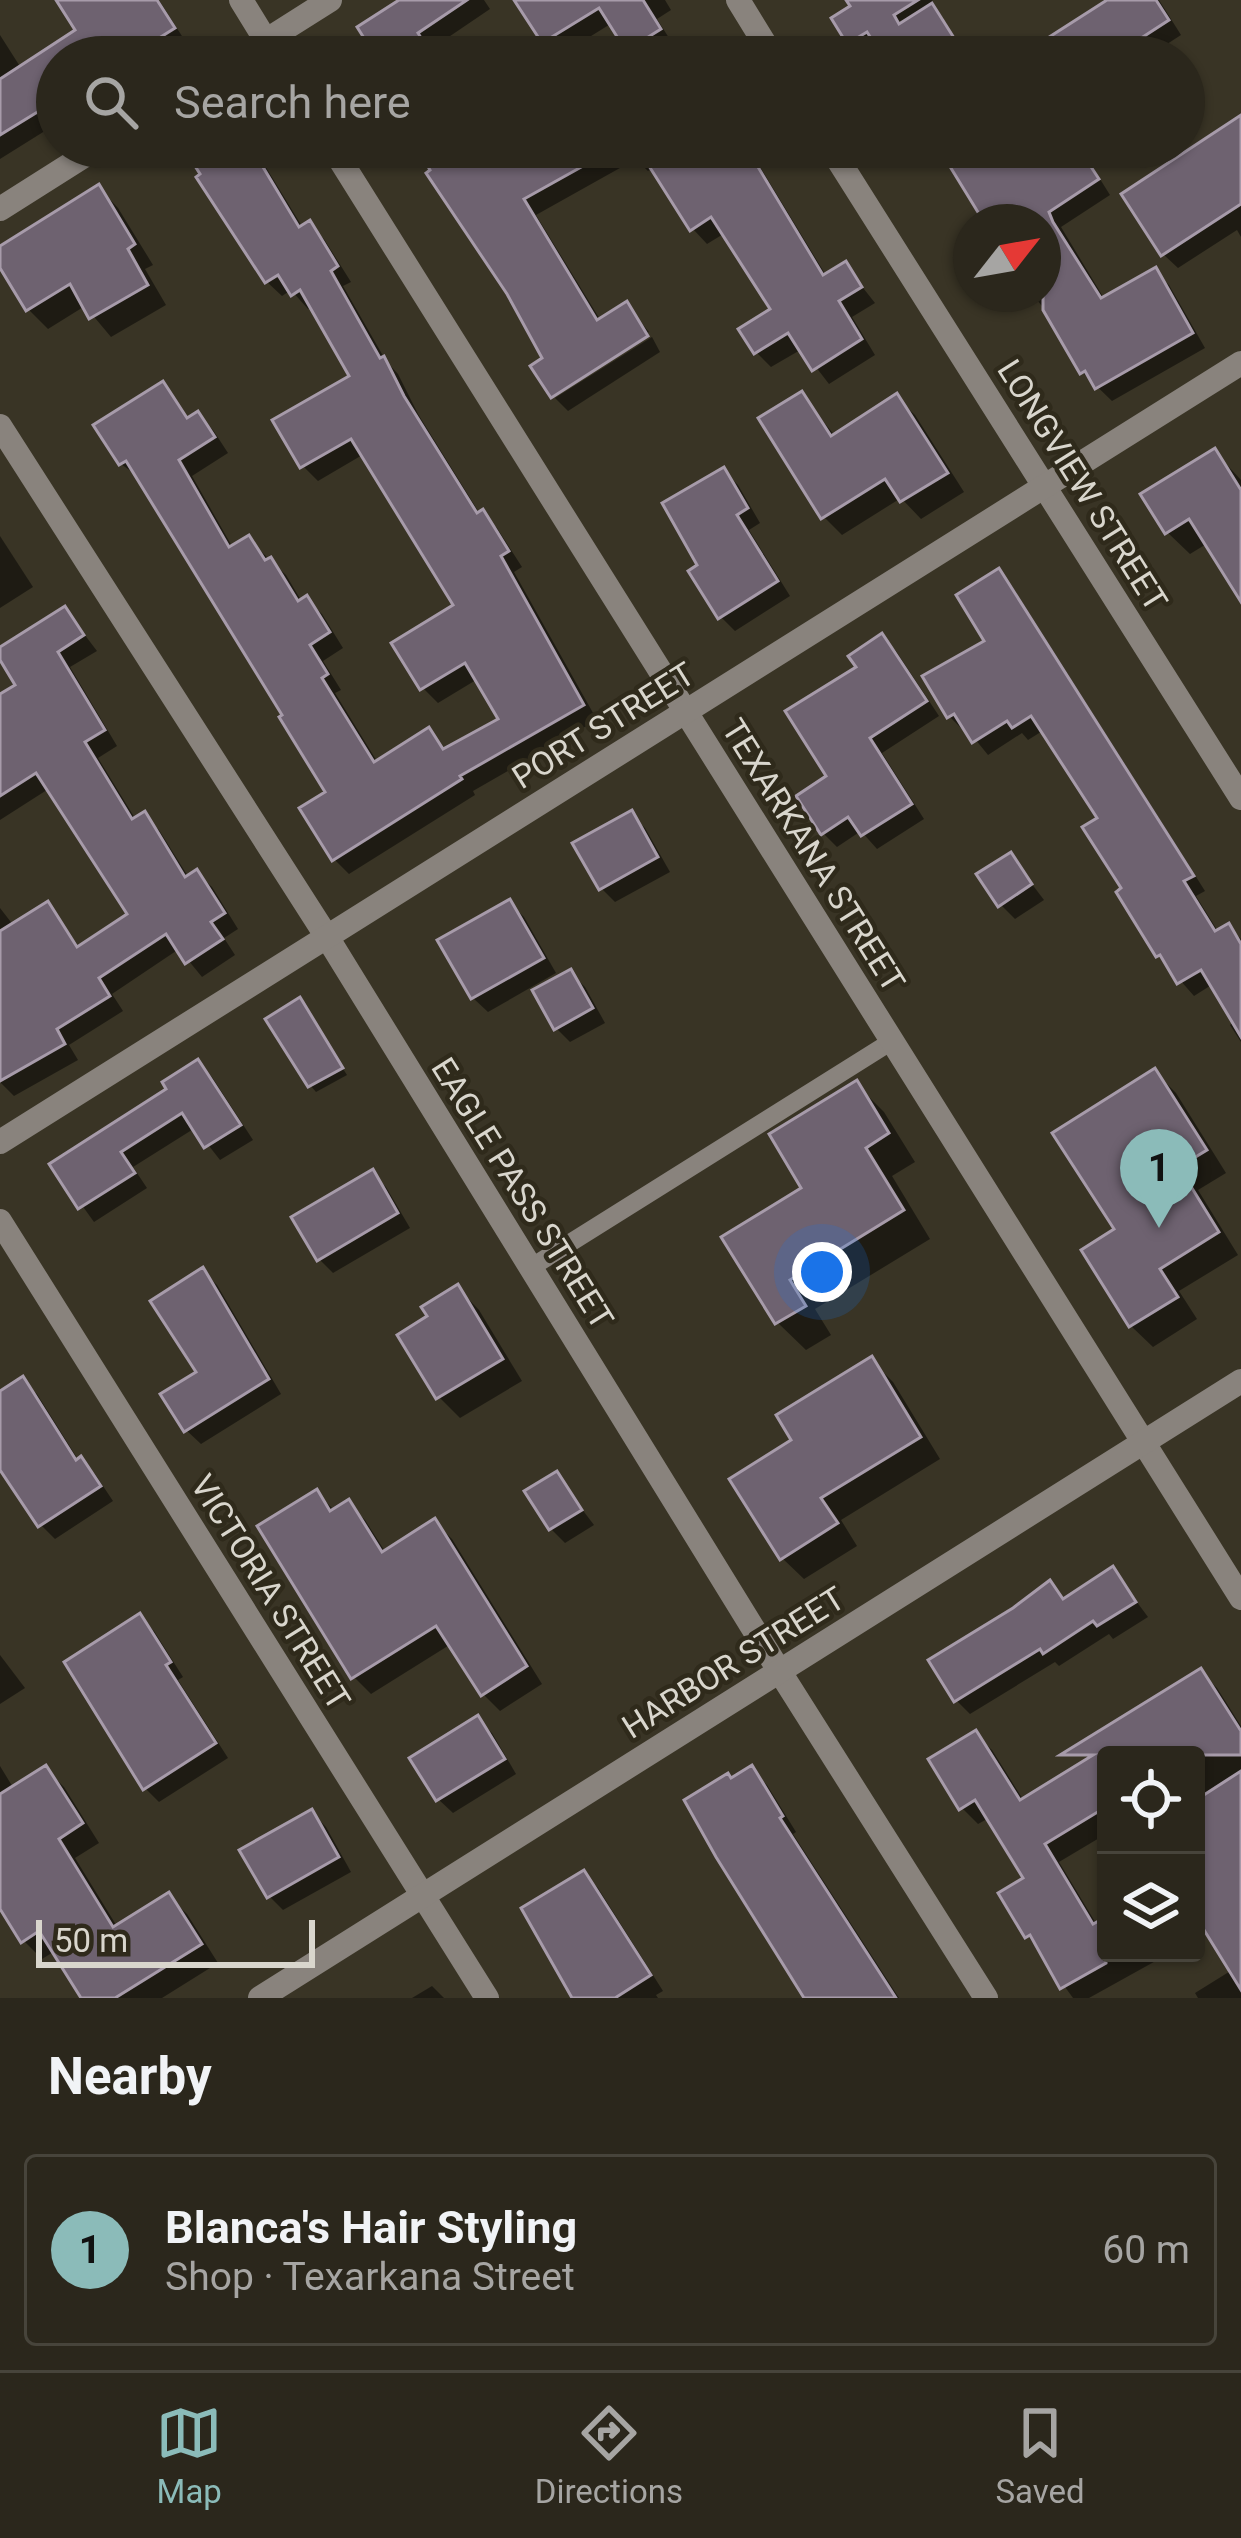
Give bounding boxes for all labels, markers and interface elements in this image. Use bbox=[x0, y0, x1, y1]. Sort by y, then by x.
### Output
search box bbox=[36, 36, 1205, 168]
icon: search bbox=[78, 69, 144, 135]
text: Search here bbox=[174, 76, 411, 129]
north arrow bbox=[953, 204, 1061, 312]
street label: LONGVIEW STREET bbox=[990, 352, 1176, 618]
street label: PORT STREET bbox=[505, 654, 701, 797]
street label: TEXARKANA STREET bbox=[714, 712, 913, 999]
street label: EAGLE PASS STREET bbox=[423, 1051, 622, 1336]
pin: 1 bbox=[1120, 1129, 1198, 1228]
your location bbox=[792, 1242, 852, 1302]
street label: VICTORIA STREET bbox=[183, 1468, 358, 1717]
street label: HARBOR STREET bbox=[615, 1578, 852, 1746]
map controls bbox=[1097, 1746, 1205, 1962]
button: locate bbox=[1097, 1746, 1205, 1854]
button: layers bbox=[1097, 1854, 1205, 1962]
scale bar bbox=[36, 1914, 315, 1967]
text: 50 m bbox=[54, 1921, 128, 1960]
text: Nearby bbox=[48, 2047, 212, 2106]
text: Blanca's Hair Styling bbox=[165, 2201, 577, 2254]
text: 1 bbox=[79, 2227, 101, 2273]
text: 60 m bbox=[1102, 2227, 1190, 2273]
text: Shop · Texarkana Street bbox=[165, 2254, 575, 2300]
tab: Map bbox=[156, 2400, 222, 2511]
tab: Directions bbox=[535, 2400, 683, 2511]
tab: Saved bbox=[996, 2400, 1085, 2511]

